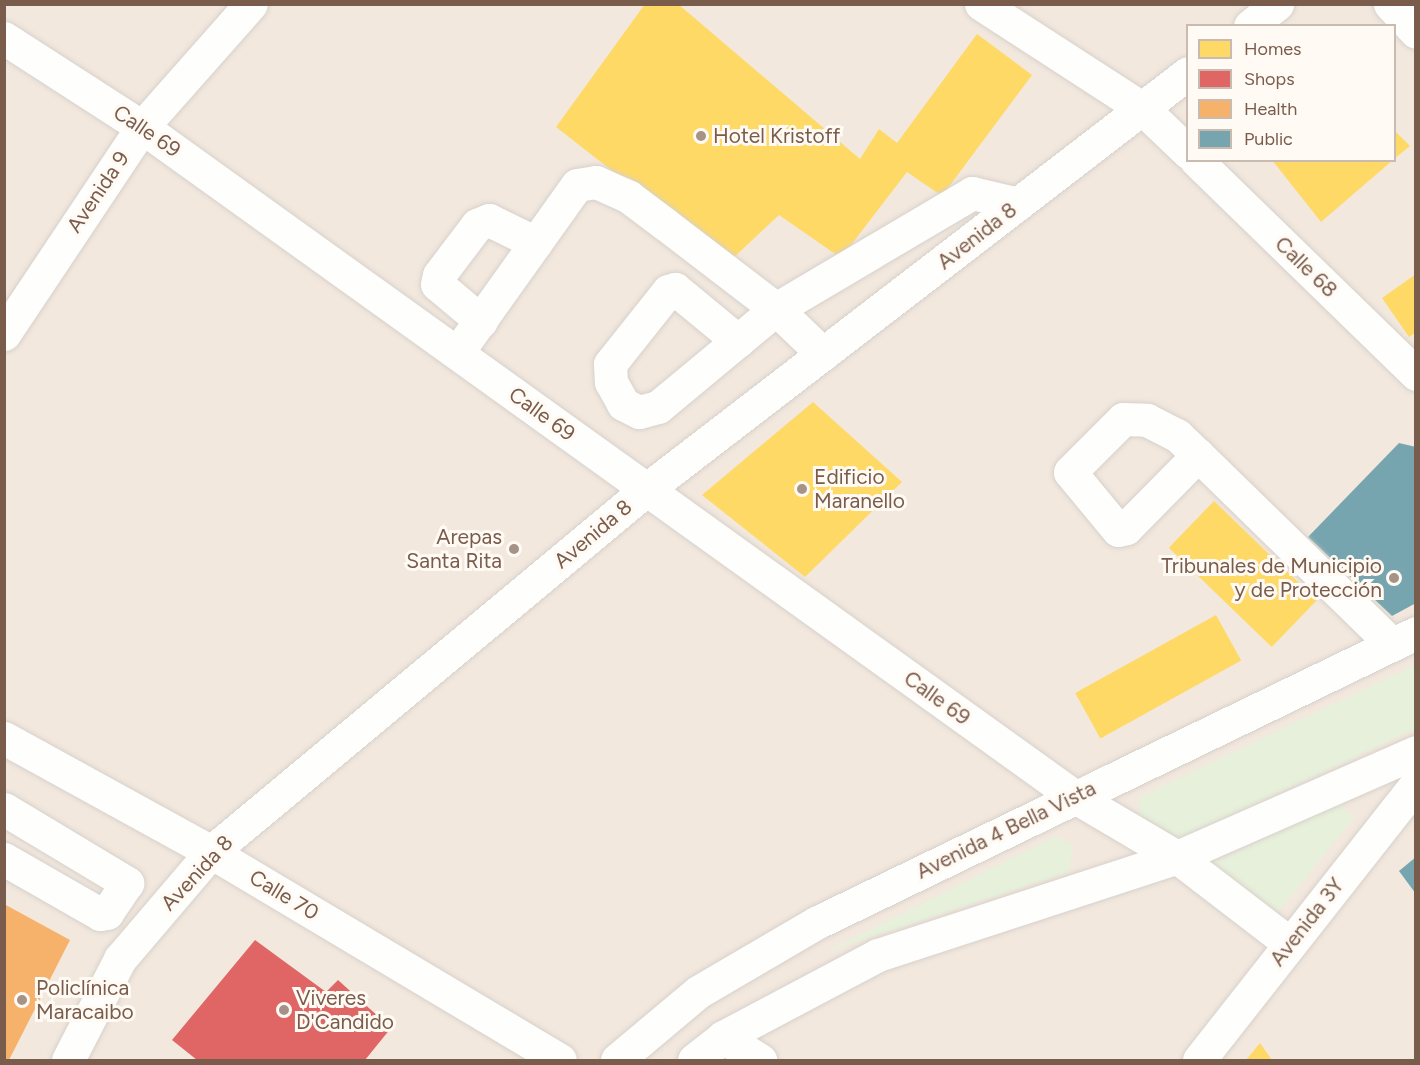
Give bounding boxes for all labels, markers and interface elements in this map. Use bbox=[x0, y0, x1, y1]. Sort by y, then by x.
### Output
legend bbox=[1186, 24, 1396, 162]
text: Homes bbox=[1244, 38, 1302, 60]
text: Shops bbox=[1244, 68, 1295, 90]
text: Health bbox=[1244, 98, 1297, 120]
street label: Calle 69 bbox=[109, 99, 185, 163]
place label: Hotel Kristoff bbox=[713, 123, 840, 149]
text: Public bbox=[1244, 128, 1293, 150]
marker: Hotel Kristoff bbox=[694, 129, 708, 143]
street label: Avenida 9 bbox=[62, 146, 134, 238]
street label: Avenida 8 bbox=[932, 197, 1022, 275]
street label: Calle 68 bbox=[1270, 231, 1342, 303]
street label: Calle 69 bbox=[504, 382, 580, 446]
place label: Edificio Maranello bbox=[814, 464, 905, 514]
marker: Edificio Maranello bbox=[795, 482, 809, 496]
street label: Avenida 8 bbox=[549, 494, 637, 574]
place label: Arepas Santa Rita bbox=[406, 524, 502, 574]
marker: Arepas Santa Rita bbox=[507, 542, 521, 556]
place label: Tribunales de Municipio y de Protección bbox=[1161, 553, 1382, 603]
marker: Tribunales de Municipio y de Protección bbox=[1387, 571, 1401, 585]
street label: Calle 69 bbox=[899, 666, 975, 730]
street label: Avenida 4 Bella Vista bbox=[912, 776, 1100, 884]
street label: Avenida 8 bbox=[156, 830, 238, 916]
street label: Calle 70 bbox=[245, 865, 323, 925]
street label: Avenida 3Y bbox=[1265, 873, 1349, 971]
place label: Policlínica Maracaibo bbox=[36, 975, 134, 1025]
place label: Viveres D'Candido bbox=[296, 985, 394, 1035]
marker: Policlínica Maracaibo bbox=[13, 991, 31, 1009]
marker: Viveres D'Candido bbox=[277, 1003, 291, 1017]

